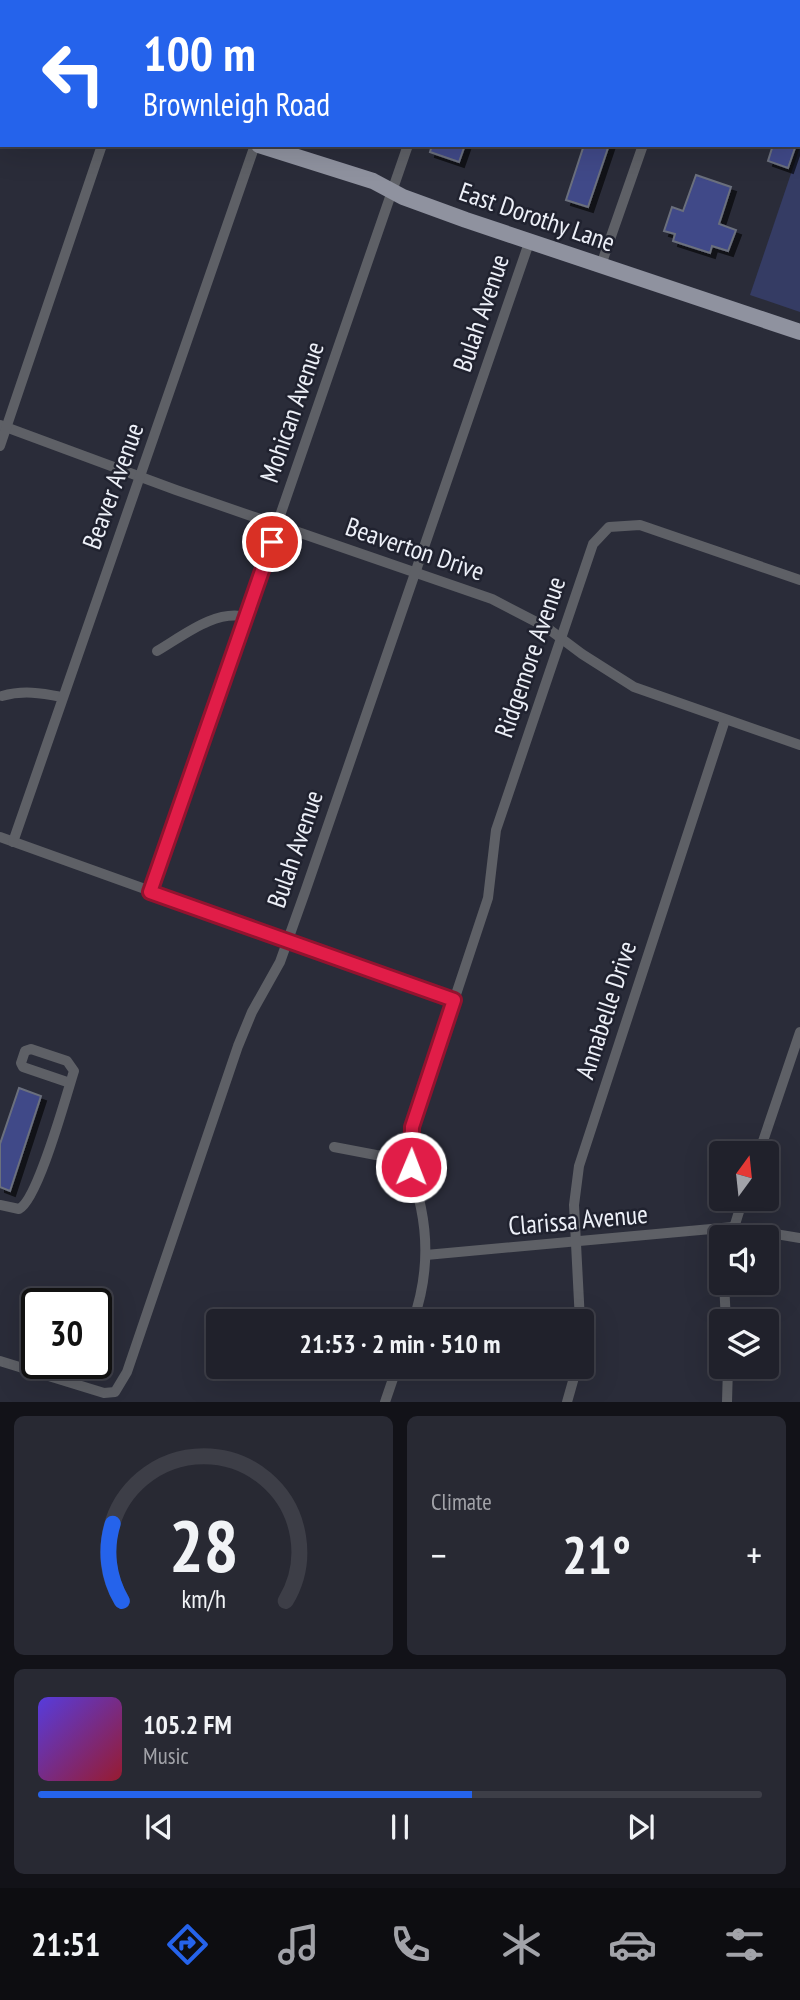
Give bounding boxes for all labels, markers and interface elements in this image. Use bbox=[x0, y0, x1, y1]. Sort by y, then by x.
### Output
text: 100 m bbox=[143, 21, 256, 85]
icon: left bbox=[28, 28, 119, 119]
text: Brownleigh Road bbox=[143, 83, 330, 125]
street label: East Dorothy Lane bbox=[455, 174, 619, 259]
street label: Bulah Avenue bbox=[445, 250, 516, 376]
street label: Mohican Avenue bbox=[252, 337, 331, 486]
street label: Beaver Avenue bbox=[74, 418, 151, 553]
street label: Beaverton Drive bbox=[342, 509, 489, 588]
pin bbox=[242, 512, 302, 572]
icon: arrive bbox=[253, 523, 291, 561]
street label: Ridgemore Avenue bbox=[487, 572, 572, 742]
street label: Bulah Avenue bbox=[259, 786, 330, 912]
street label: Annabelle Drive bbox=[568, 937, 643, 1083]
position arrow bbox=[374, 1130, 448, 1204]
north arrow bbox=[709, 1141, 779, 1211]
map controls bbox=[709, 1141, 779, 1379]
street label: Clarissa Avenue bbox=[507, 1197, 649, 1242]
button: sound bbox=[709, 1225, 779, 1295]
speed limit sign: 30 bbox=[21, 1288, 112, 1379]
button: layers bbox=[709, 1309, 779, 1379]
text: 21:53 · 2 min · 510 m bbox=[300, 1327, 500, 1360]
text: Climate bbox=[431, 1487, 492, 1516]
text: 28 bbox=[169, 1498, 238, 1592]
text: 21° bbox=[562, 1521, 631, 1588]
text: − bbox=[431, 1530, 447, 1579]
text: + bbox=[746, 1530, 762, 1579]
text: km/h bbox=[181, 1583, 226, 1615]
text: 105.2 FM bbox=[143, 1708, 232, 1741]
text: Music bbox=[143, 1741, 189, 1770]
icon: previous bbox=[140, 1808, 178, 1846]
icon: pause bbox=[381, 1808, 419, 1846]
icon: next bbox=[622, 1808, 660, 1846]
icon: directions bbox=[163, 1920, 212, 1969]
icon: music bbox=[274, 1920, 323, 1969]
icon: phone bbox=[386, 1920, 435, 1969]
icon: climate bbox=[497, 1920, 546, 1969]
icon: car bbox=[608, 1920, 657, 1969]
icon: filters bbox=[720, 1920, 769, 1969]
text: 21:51 bbox=[31, 1923, 100, 1965]

